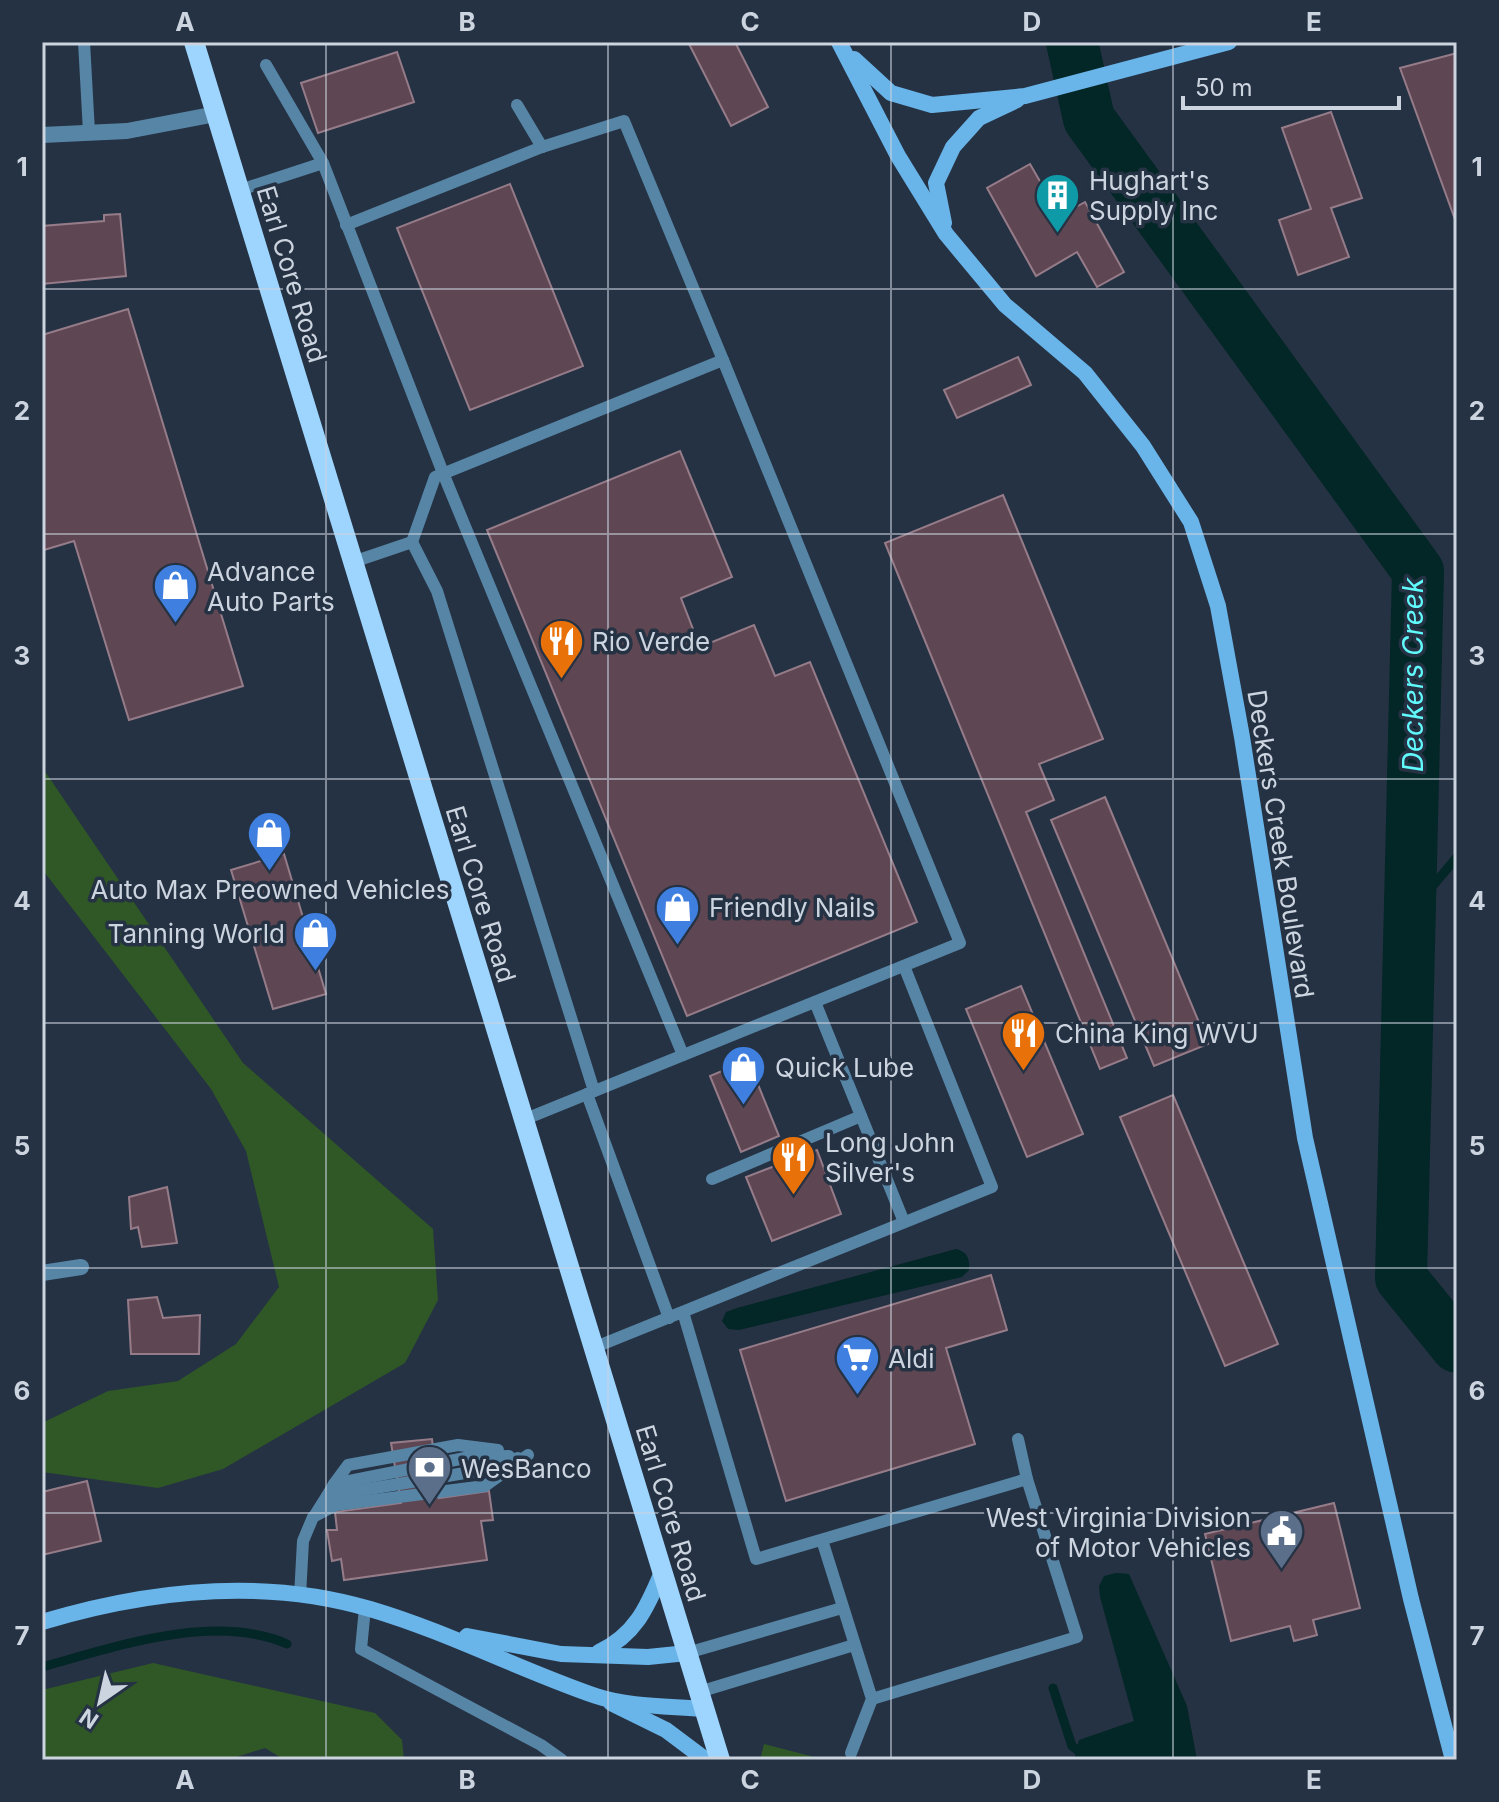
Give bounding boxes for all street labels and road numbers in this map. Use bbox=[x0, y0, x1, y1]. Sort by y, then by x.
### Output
street label: Earl Core Road bbox=[250, 182, 334, 366]
street label: Deckers Creek Boulevard bbox=[1241, 688, 1321, 1000]
street label: Earl Core Road bbox=[439, 802, 523, 986]
street label: Earl Core Road bbox=[629, 1421, 713, 1605]

